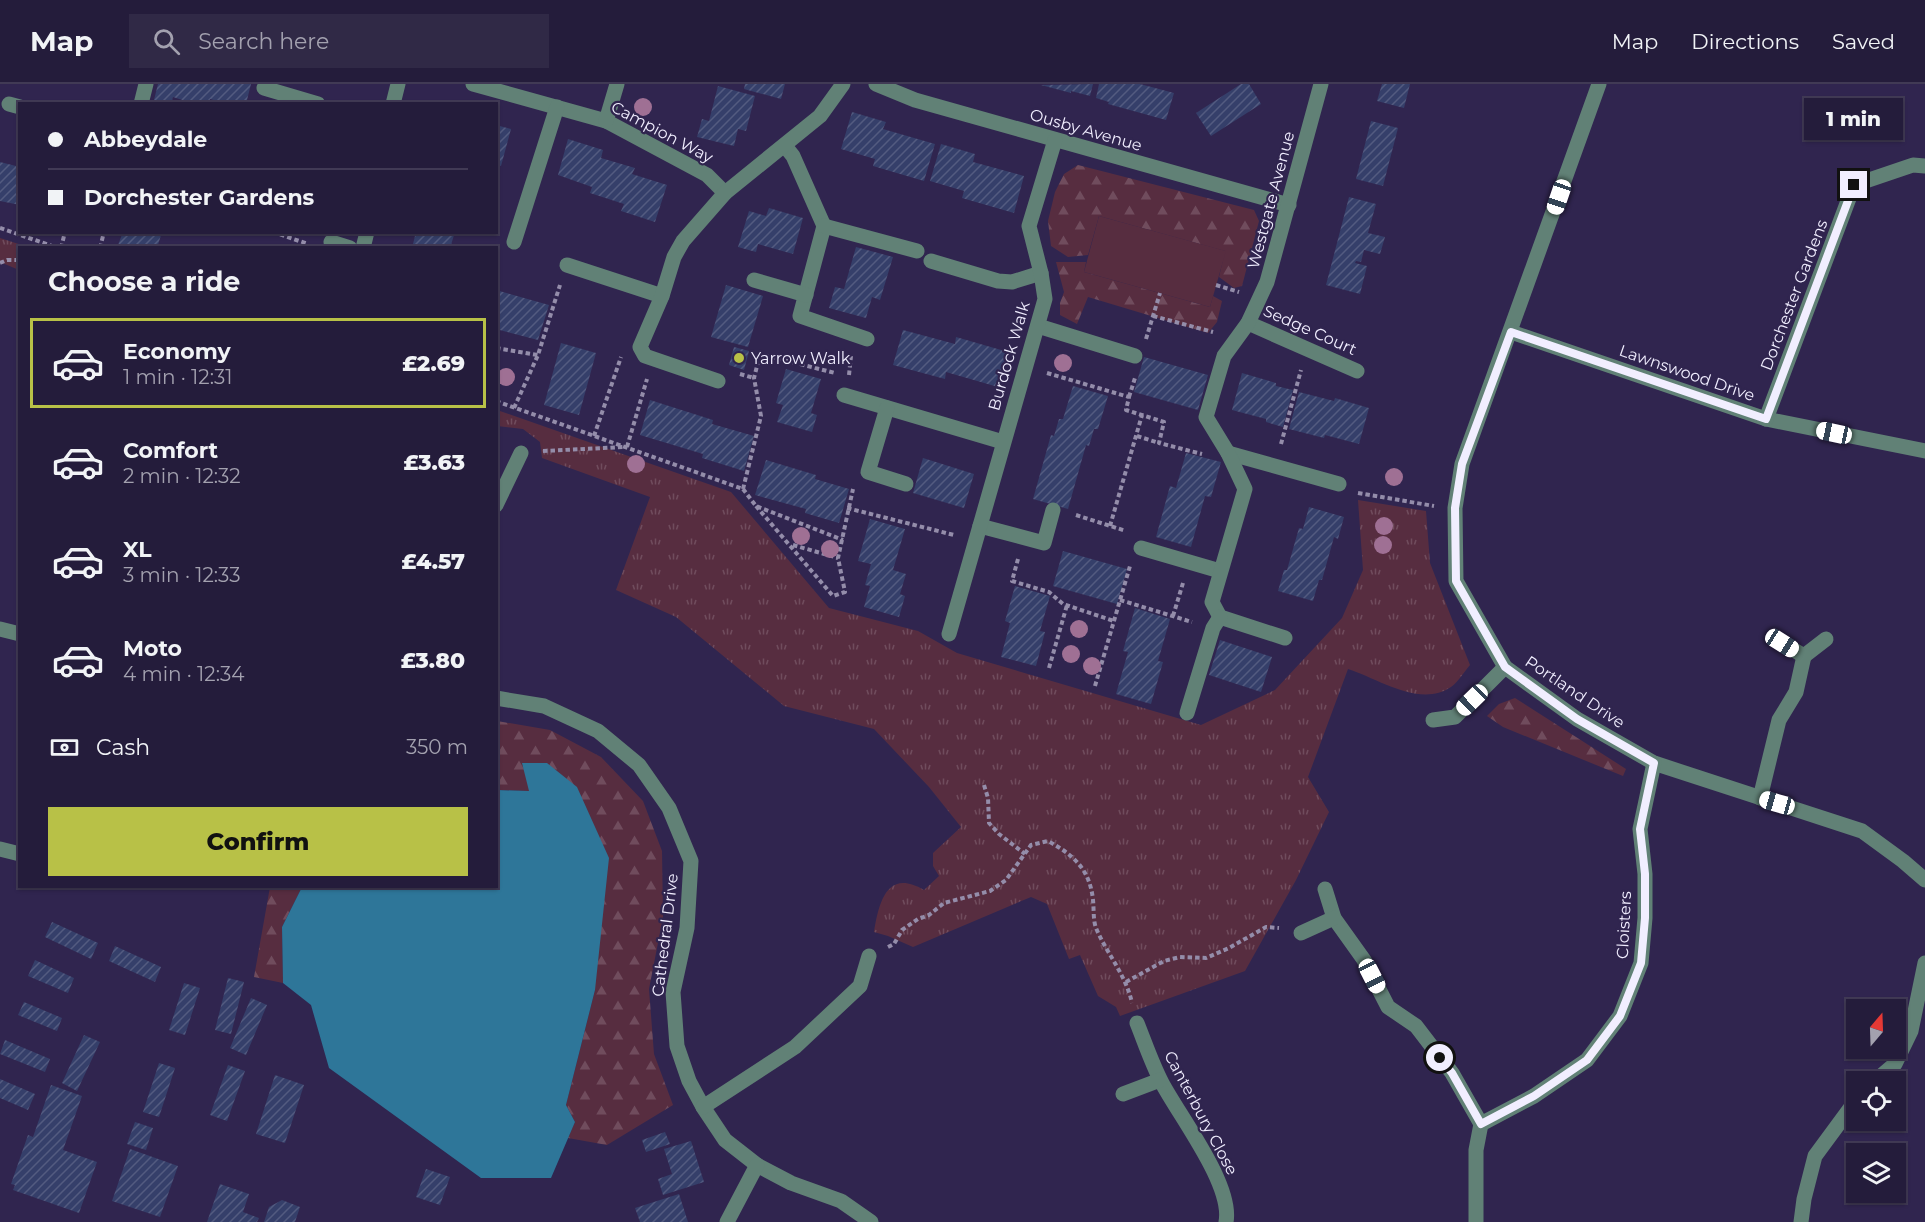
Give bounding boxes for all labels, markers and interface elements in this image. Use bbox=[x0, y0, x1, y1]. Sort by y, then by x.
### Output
search box bbox=[129, 14, 549, 68]
text: Map bbox=[30, 24, 93, 58]
icon: search bbox=[150, 25, 183, 58]
text: Search here bbox=[198, 28, 329, 55]
text: Map bbox=[1612, 29, 1658, 54]
text: Directions bbox=[1691, 29, 1799, 54]
text: Saved bbox=[1832, 29, 1895, 54]
street label: Campion Way bbox=[608, 97, 716, 167]
callout: 1 min bbox=[1804, 98, 1904, 140]
street label: Ousby Avenue bbox=[1028, 105, 1144, 155]
text: 1 min bbox=[1826, 107, 1881, 131]
text: Abbeydale bbox=[84, 126, 207, 153]
street label: Westgate Avenue bbox=[1244, 129, 1298, 271]
route end bbox=[1840, 171, 1867, 198]
car bbox=[1545, 177, 1573, 217]
text: Dorchester Gardens bbox=[84, 184, 314, 211]
street label: Dorchester Gardens bbox=[1756, 217, 1832, 373]
text: Choose a ride bbox=[48, 265, 240, 298]
street label: Burdock Walk bbox=[984, 299, 1034, 413]
street label: Sedge Court bbox=[1260, 301, 1360, 359]
icon: car bbox=[51, 336, 105, 390]
text: Economy bbox=[123, 338, 231, 365]
street label: Lawnswood Drive bbox=[1617, 341, 1757, 405]
place label: Yarrow Walk bbox=[751, 349, 851, 368]
text: £2.69 bbox=[402, 350, 465, 377]
marker: Yarrow Walk bbox=[732, 351, 746, 365]
text: 1 min · 12:31 bbox=[123, 365, 232, 389]
car bbox=[1815, 420, 1853, 446]
icon: car bbox=[51, 435, 105, 489]
text: Comfort bbox=[123, 437, 218, 464]
text: £3.63 bbox=[404, 449, 465, 476]
text: 2 min · 12:32 bbox=[123, 464, 241, 488]
icon: car bbox=[51, 534, 105, 588]
text: XL bbox=[123, 536, 152, 563]
text: £4.57 bbox=[401, 548, 465, 575]
text: 3 min · 12:33 bbox=[123, 563, 240, 587]
car bbox=[1762, 626, 1802, 660]
icon: car bbox=[51, 633, 105, 687]
text: Moto bbox=[123, 635, 182, 662]
text: £3.80 bbox=[401, 647, 465, 674]
street label: Portland Drive bbox=[1522, 652, 1628, 732]
text: 4 min · 12:34 bbox=[123, 662, 244, 686]
car bbox=[1453, 681, 1491, 719]
icon: cash bbox=[48, 731, 81, 764]
text: Cash bbox=[96, 734, 150, 761]
text: 350 m bbox=[406, 735, 468, 759]
car bbox=[1757, 789, 1797, 817]
button: Confirm bbox=[48, 807, 468, 876]
street label: Cathedral Drive bbox=[648, 872, 682, 998]
street label: Cloisters bbox=[1613, 890, 1635, 959]
car bbox=[1356, 956, 1388, 996]
north arrow bbox=[1846, 999, 1906, 1059]
map controls bbox=[1846, 999, 1906, 1203]
route start bbox=[1426, 1044, 1453, 1071]
street label: Canterbury Close bbox=[1160, 1048, 1242, 1178]
button: locate bbox=[1846, 1071, 1906, 1131]
button: layers bbox=[1846, 1143, 1906, 1203]

